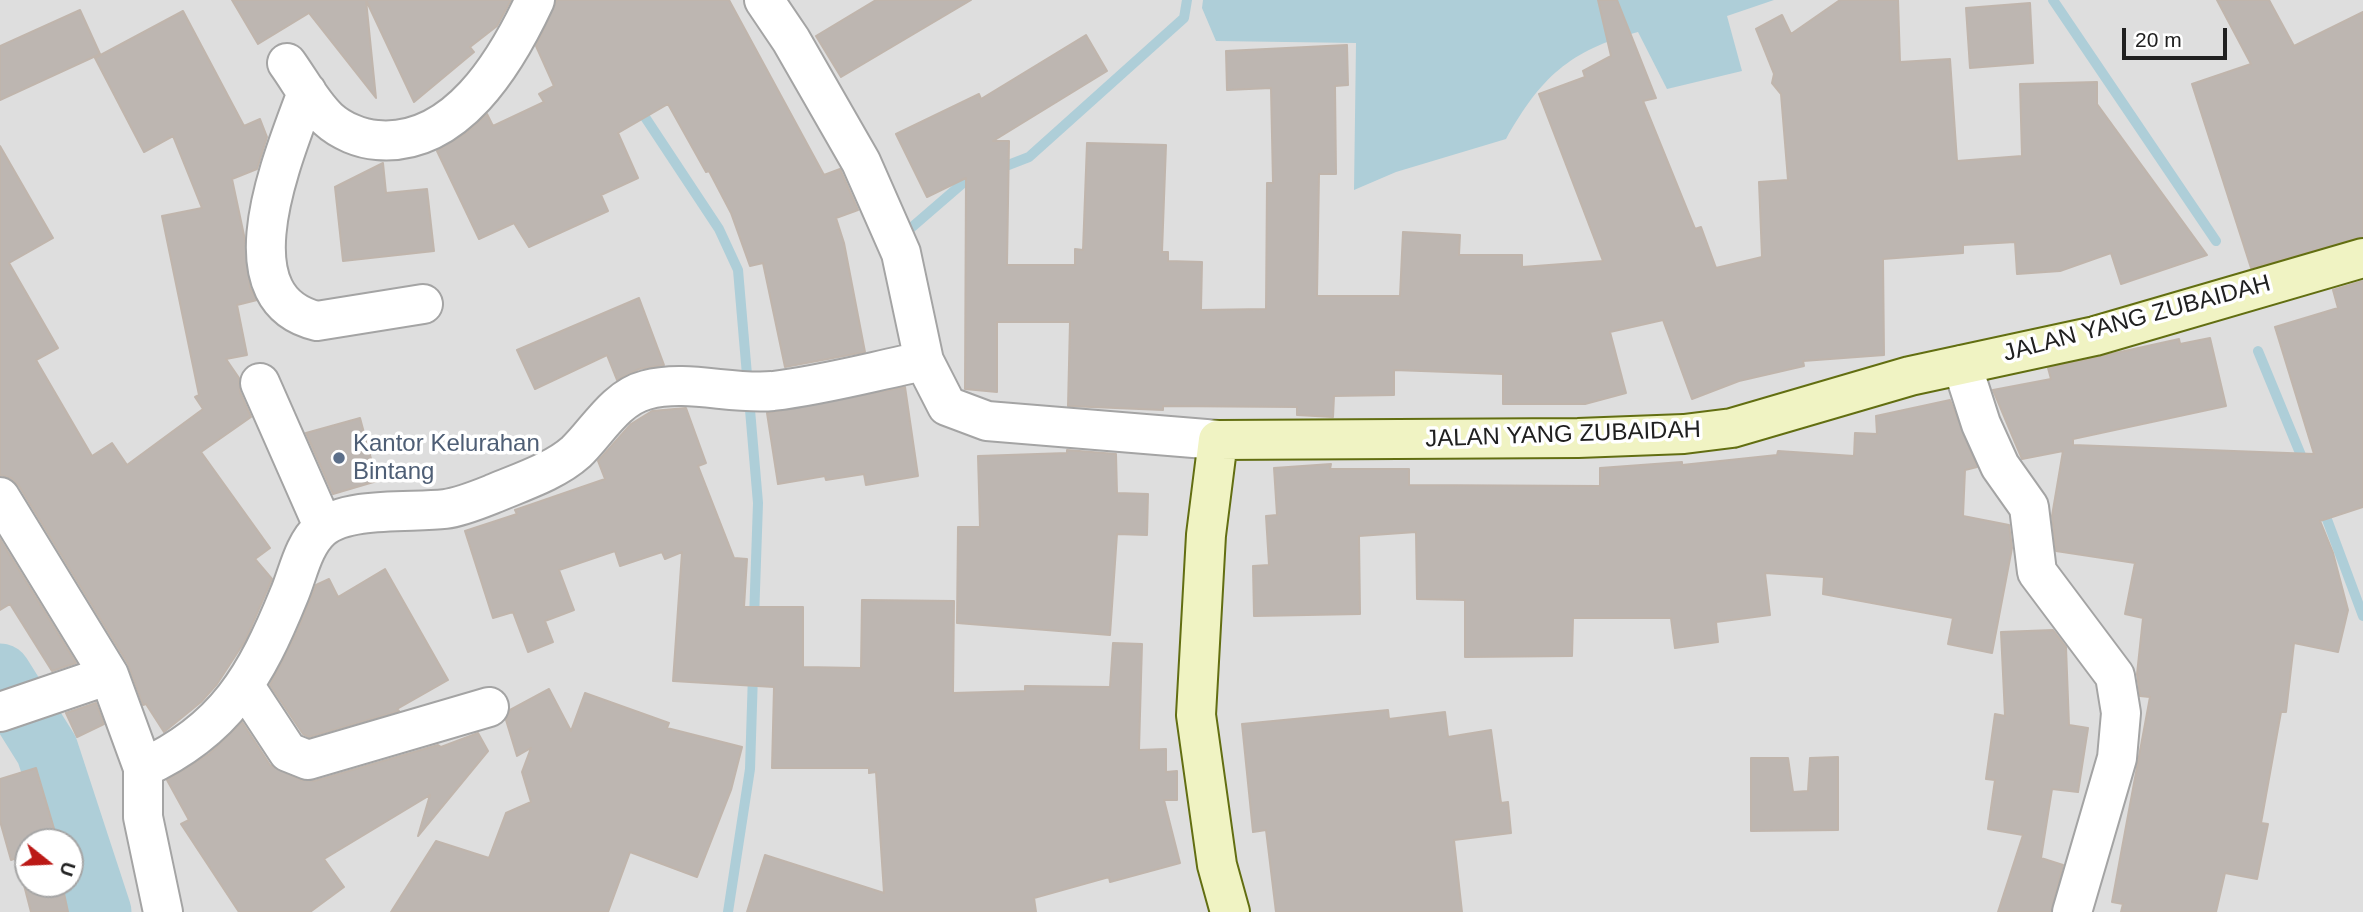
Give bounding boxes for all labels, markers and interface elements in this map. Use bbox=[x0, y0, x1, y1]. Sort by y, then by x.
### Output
scale bar bbox=[2125, 14, 2230, 58]
text: 20 m bbox=[2135, 28, 2182, 51]
street label: JALAN YANG ZUBAIDAH bbox=[2000, 269, 2274, 369]
street label: JALAN YANG ZUBAIDAH bbox=[1425, 416, 1701, 454]
place label: Kantor Kelurahan Bintang bbox=[353, 430, 540, 486]
marker: Kantor Kelurahan Bintang bbox=[331, 450, 347, 466]
north arrow bbox=[14, 828, 84, 898]
text: U bbox=[55, 859, 80, 879]

